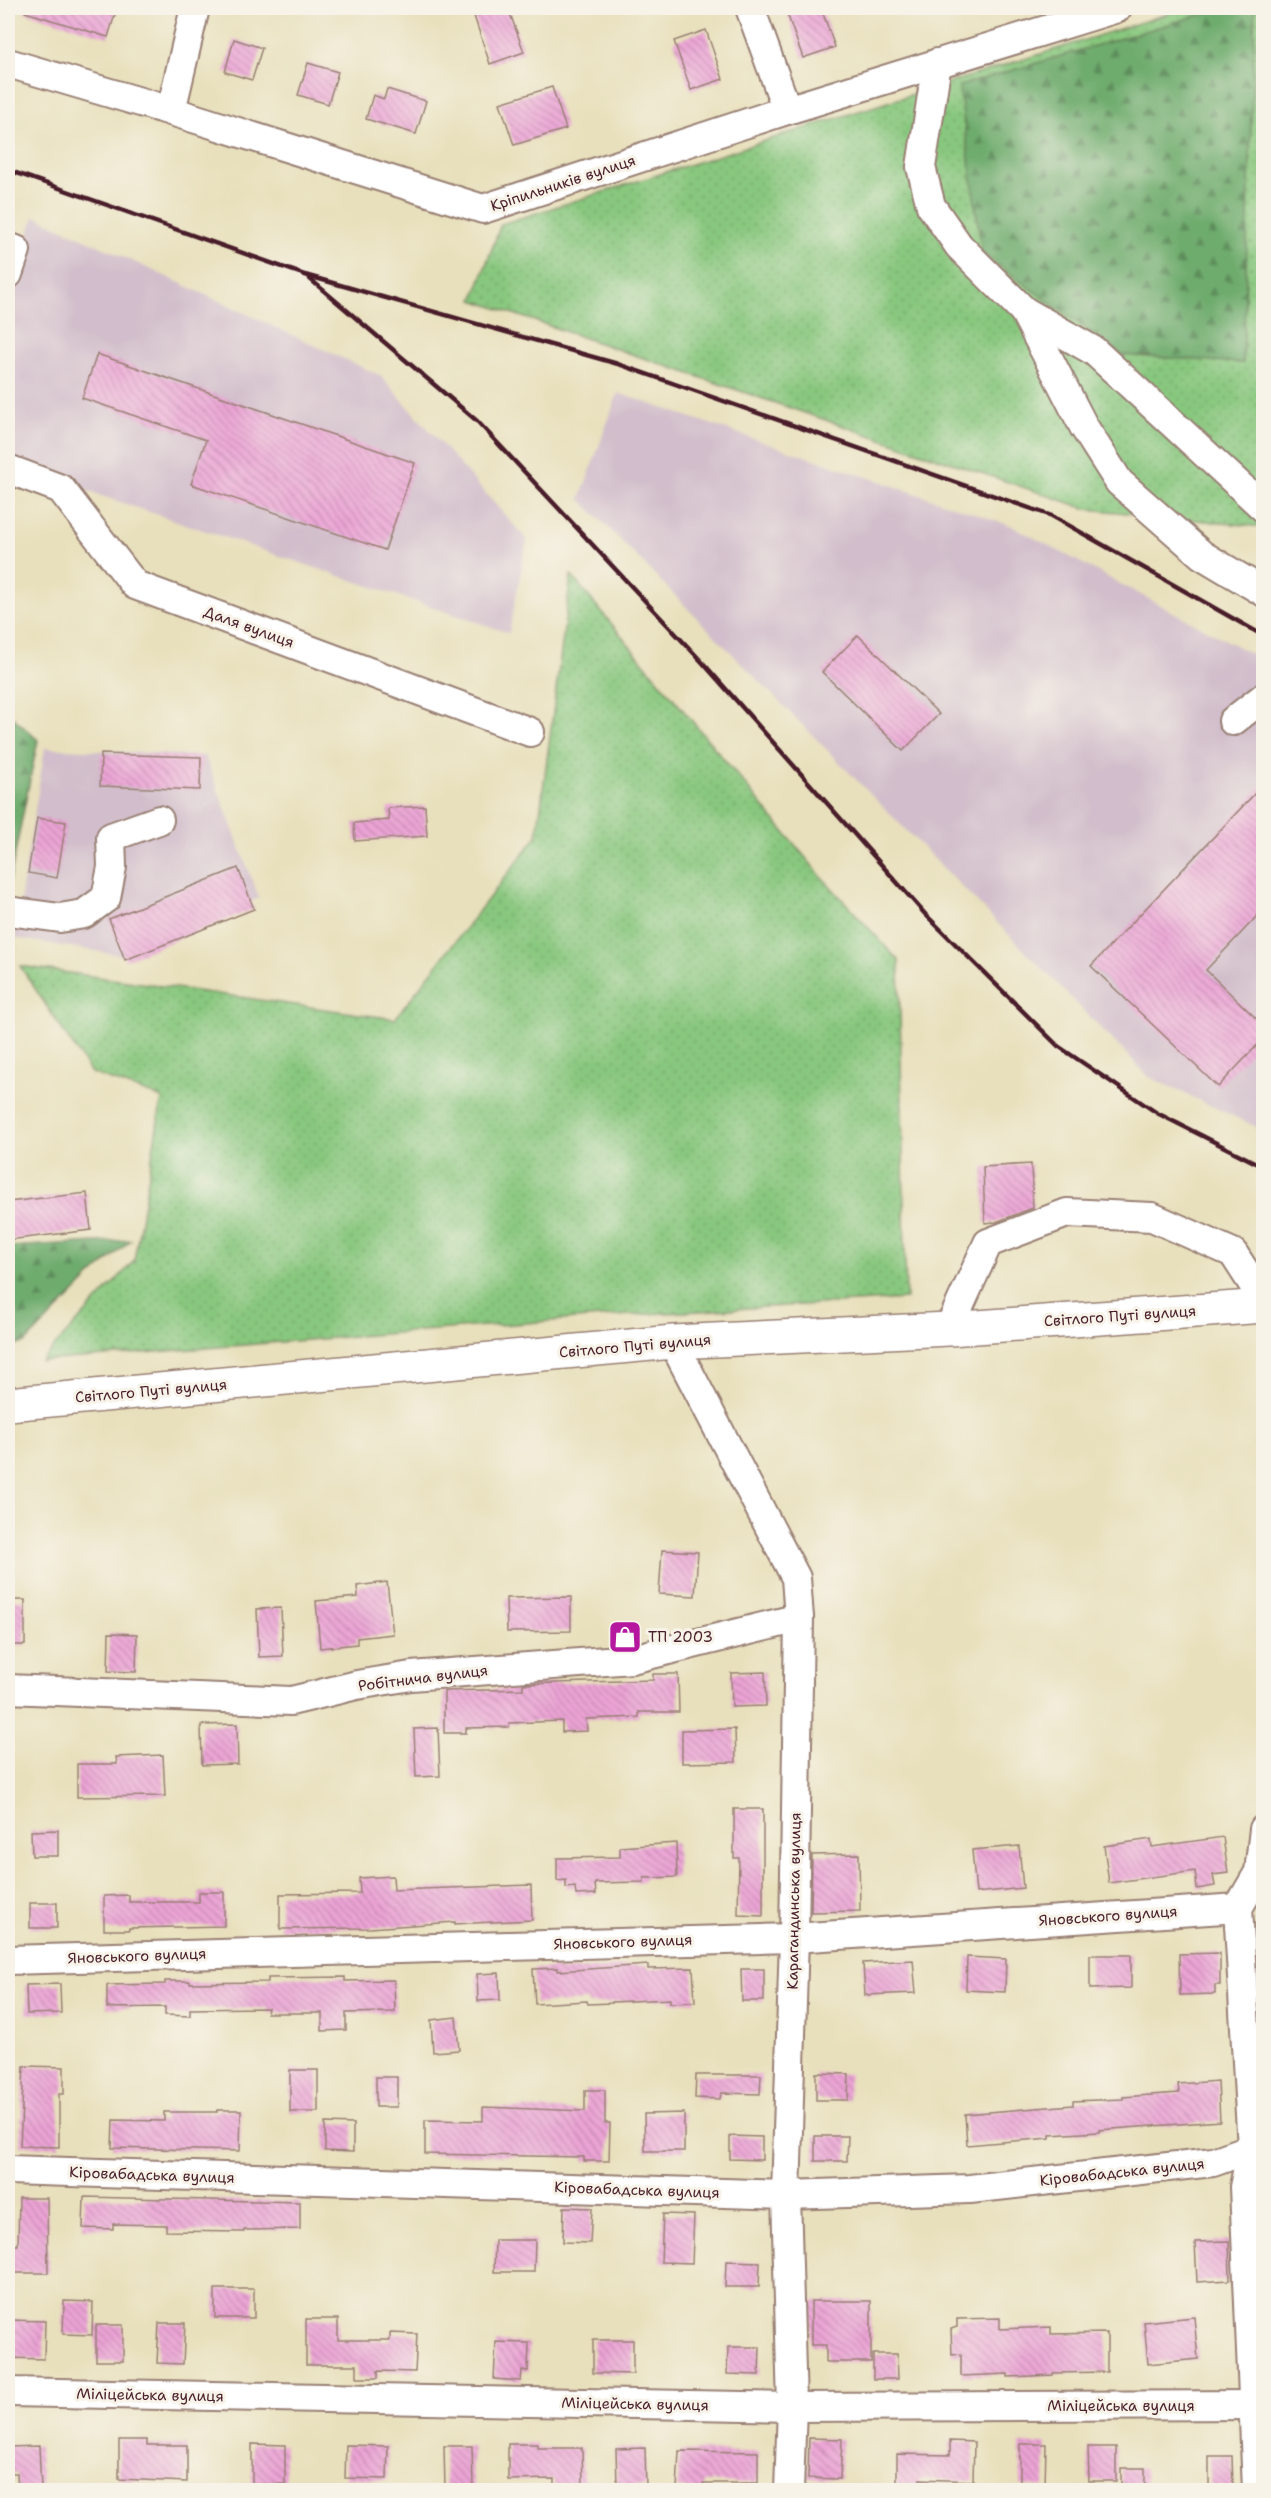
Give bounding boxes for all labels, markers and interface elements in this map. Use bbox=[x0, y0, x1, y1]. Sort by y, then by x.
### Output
street label: Кріпильників вулиця bbox=[488, 150, 638, 216]
street label: Даля вулиця bbox=[201, 601, 297, 653]
street label: Світлого Путі вулиця bbox=[1043, 1301, 1197, 1331]
street label: Світлого Путі вулиця bbox=[558, 1329, 712, 1363]
street label: Світлого Путі вулиця bbox=[74, 1374, 228, 1408]
shop icon: ТП 2003 bbox=[607, 1619, 643, 1655]
place label: ТП 2003 bbox=[648, 1627, 713, 1647]
street label: Робітнича вулиця bbox=[357, 1660, 489, 1696]
street label: Карагандинська вулиця bbox=[782, 1812, 806, 1990]
street label: Яновського вулиця bbox=[1038, 1901, 1178, 1931]
street label: Яновського вулиця bbox=[553, 1930, 693, 1954]
street label: Яновського вулиця bbox=[67, 1944, 207, 1968]
street label: Кіровабадська вулиця bbox=[1039, 2153, 1205, 2191]
street label: Кіровабадська вулиця bbox=[69, 2162, 235, 2188]
street label: Кіровабадська вулиця bbox=[554, 2177, 720, 2203]
street label: Міліцейська вулиця bbox=[76, 2384, 224, 2406]
street label: Міліцейська вулиця bbox=[561, 2393, 709, 2415]
street label: Міліцейська вулиця bbox=[1047, 2396, 1195, 2416]

